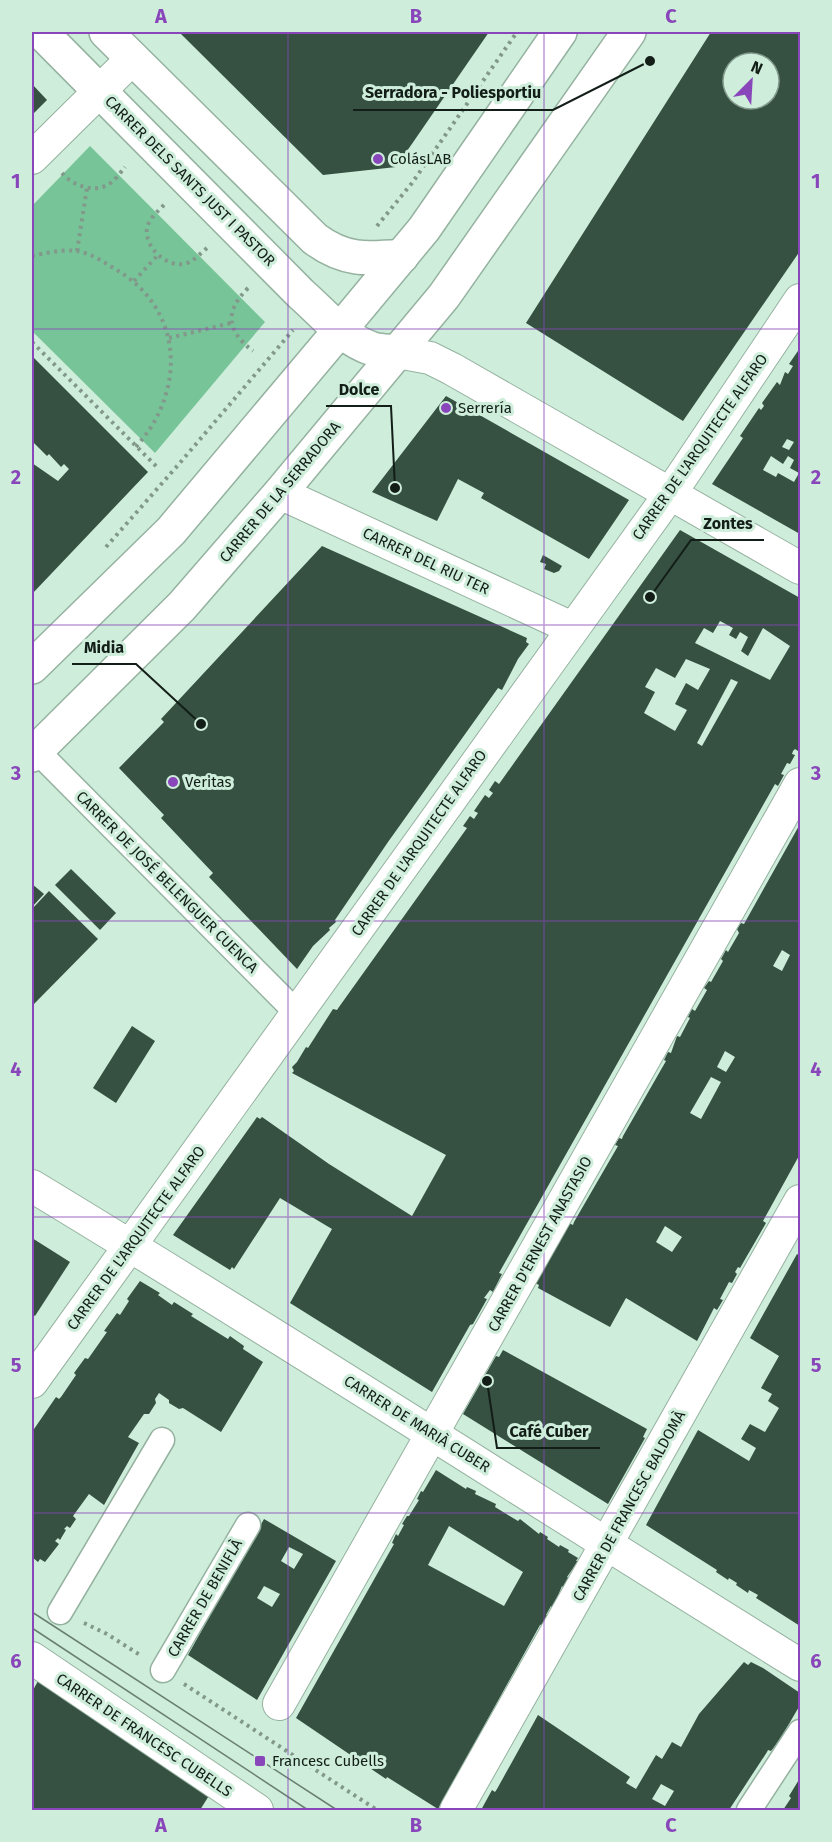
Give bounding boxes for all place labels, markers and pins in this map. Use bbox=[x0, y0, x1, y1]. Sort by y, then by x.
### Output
callout: Serradora - Poliesportiu bbox=[353, 76, 553, 110]
place label: ColásLAB bbox=[390, 150, 451, 168]
marker: ColásLAB bbox=[371, 152, 385, 166]
callout: Dolce bbox=[326, 372, 391, 406]
place label: Serrería bbox=[458, 399, 512, 417]
marker: Serrería bbox=[439, 401, 453, 415]
callout: Zontes bbox=[691, 506, 764, 540]
callout: Midia bbox=[72, 630, 136, 664]
place label: Veritas bbox=[185, 773, 232, 791]
marker: Veritas bbox=[166, 775, 180, 789]
callout: Café Cuber bbox=[497, 1414, 600, 1448]
place label: Francesc Cubells bbox=[272, 1752, 384, 1770]
marker: Francesc Cubells bbox=[253, 1754, 267, 1768]

